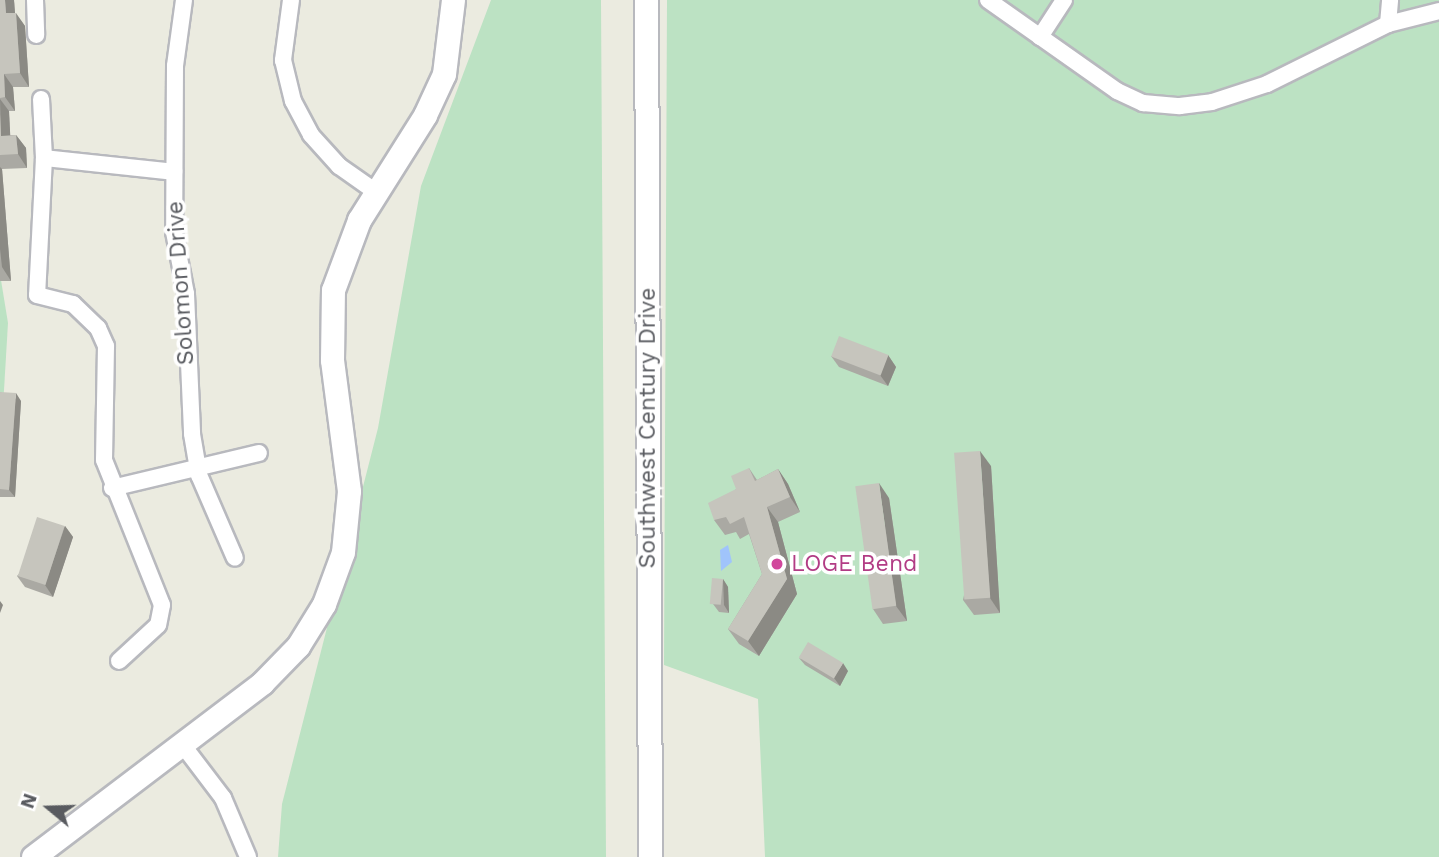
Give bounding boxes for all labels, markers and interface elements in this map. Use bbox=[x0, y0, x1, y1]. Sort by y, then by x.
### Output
street label: Solomon Drive bbox=[162, 200, 200, 366]
street label: Southwest Century Drive bbox=[634, 287, 662, 569]
place label: LOGE Bend bbox=[791, 550, 918, 578]
marker: LOGE Bend bbox=[769, 556, 785, 572]
north arrow bbox=[14, 773, 84, 843]
text: N bbox=[16, 791, 42, 811]

